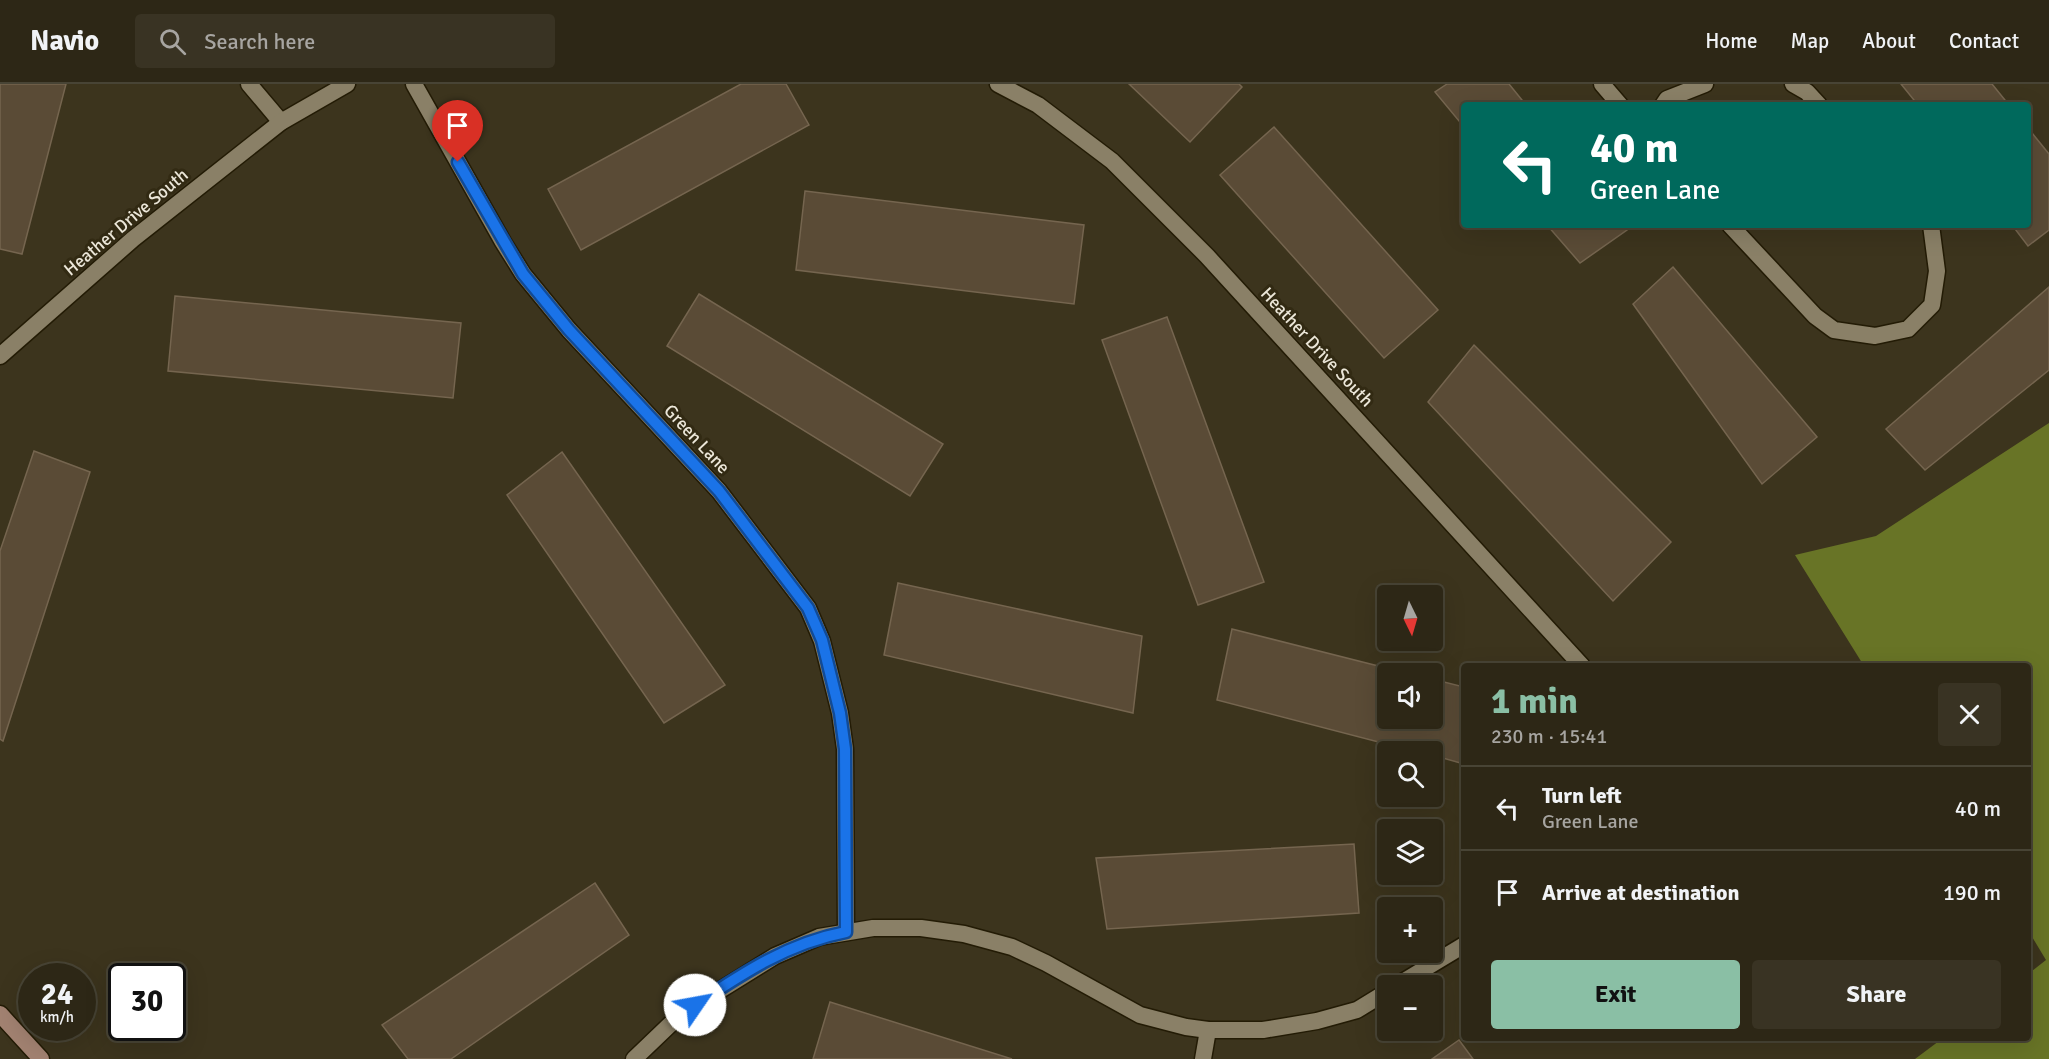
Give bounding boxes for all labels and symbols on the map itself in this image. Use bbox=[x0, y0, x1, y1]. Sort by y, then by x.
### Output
pin bbox=[432, 100, 483, 162]
street label: Heather Drive South bbox=[59, 164, 193, 280]
street label: Heather Drive South bbox=[1256, 283, 1378, 411]
street label: Green Lane bbox=[659, 400, 735, 478]
north arrow bbox=[1377, 585, 1443, 651]
speed limit sign: 30 bbox=[108, 963, 186, 1041]
position arrow bbox=[663, 973, 727, 1037]

